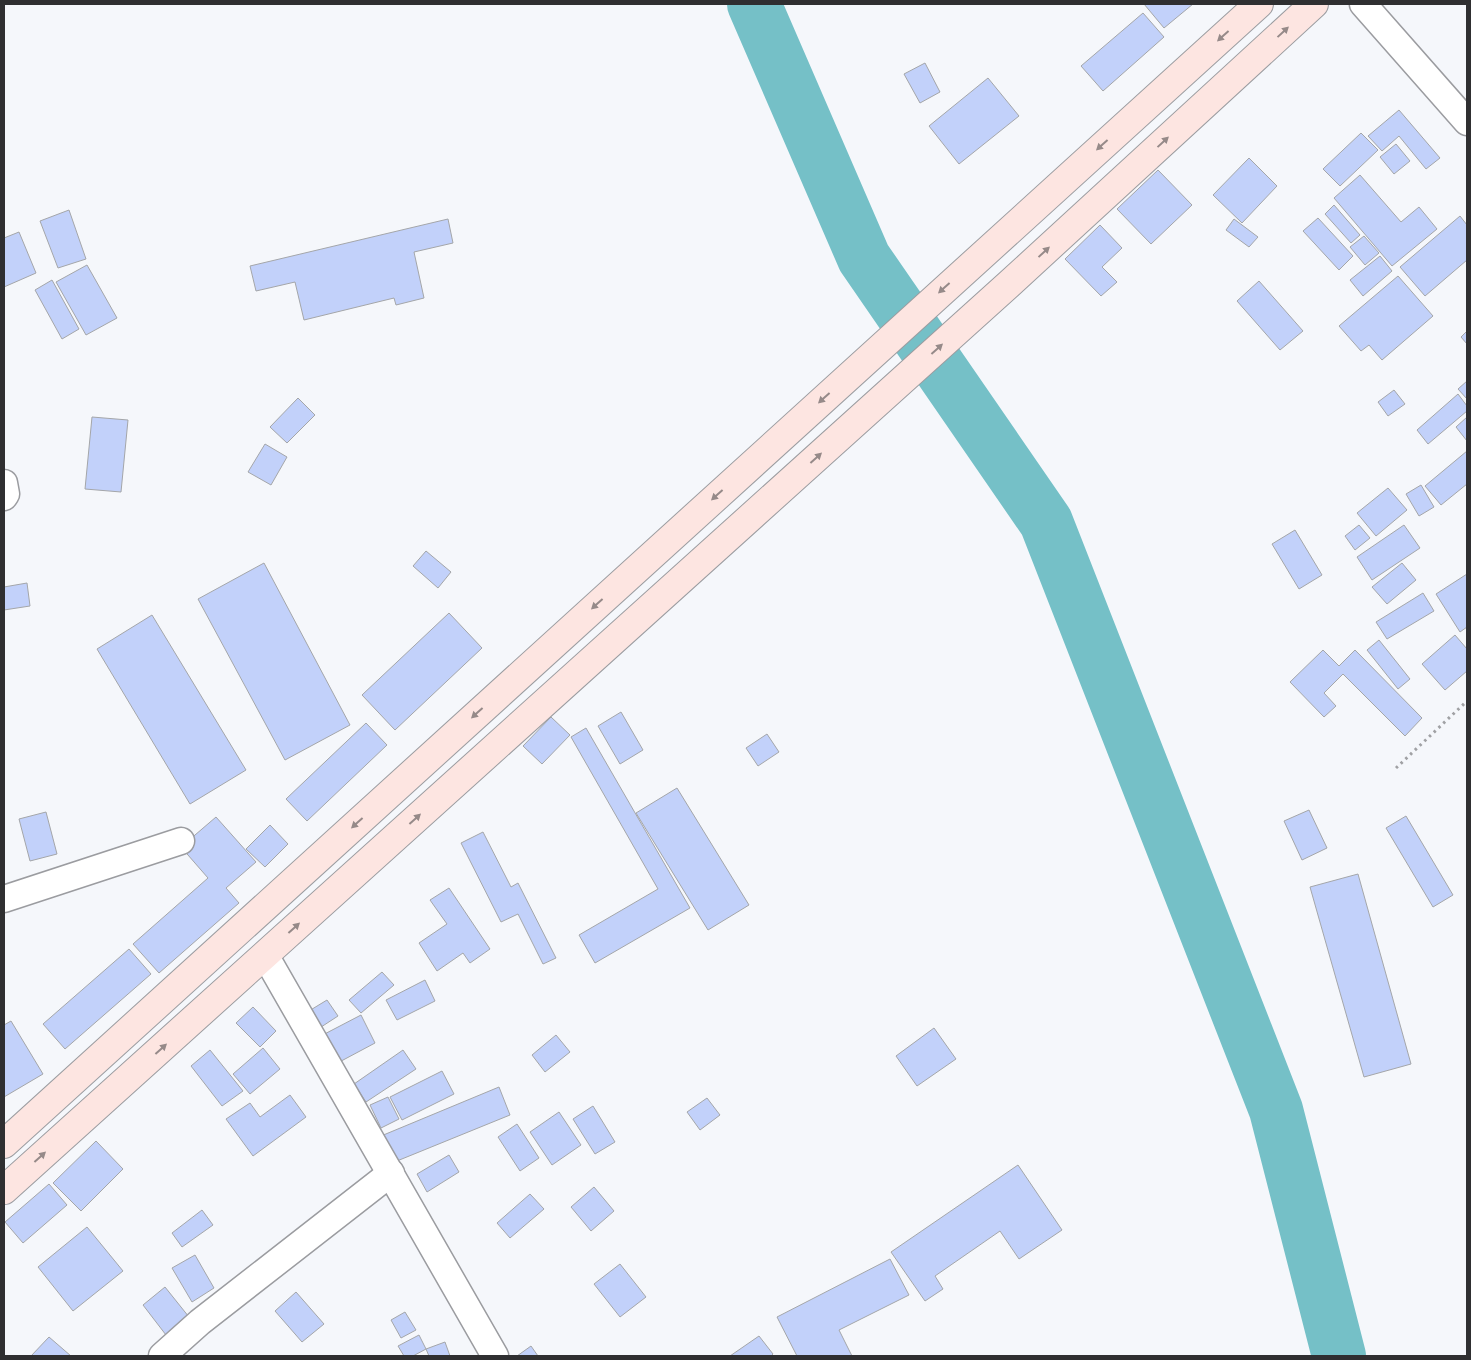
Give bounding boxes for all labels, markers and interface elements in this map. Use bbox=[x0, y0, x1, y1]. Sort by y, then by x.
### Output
one-way arrow bbox=[1276, 26, 1288, 38]
one-way arrow bbox=[1216, 31, 1229, 42]
one-way arrow bbox=[1157, 136, 1169, 148]
one-way arrow bbox=[1097, 139, 1109, 151]
one-way arrow bbox=[1037, 246, 1049, 258]
one-way arrow bbox=[938, 282, 950, 294]
one-way arrow bbox=[930, 343, 942, 355]
one-way arrow bbox=[818, 392, 830, 404]
one-way arrow bbox=[810, 452, 822, 464]
one-way arrow bbox=[712, 489, 724, 501]
one-way arrow bbox=[591, 598, 603, 610]
one-way arrow bbox=[470, 708, 483, 719]
one-way arrow bbox=[409, 814, 422, 825]
one-way arrow bbox=[351, 817, 363, 829]
one-way arrow bbox=[288, 922, 300, 934]
one-way arrow bbox=[154, 1043, 166, 1055]
one-way arrow bbox=[33, 1152, 46, 1163]

